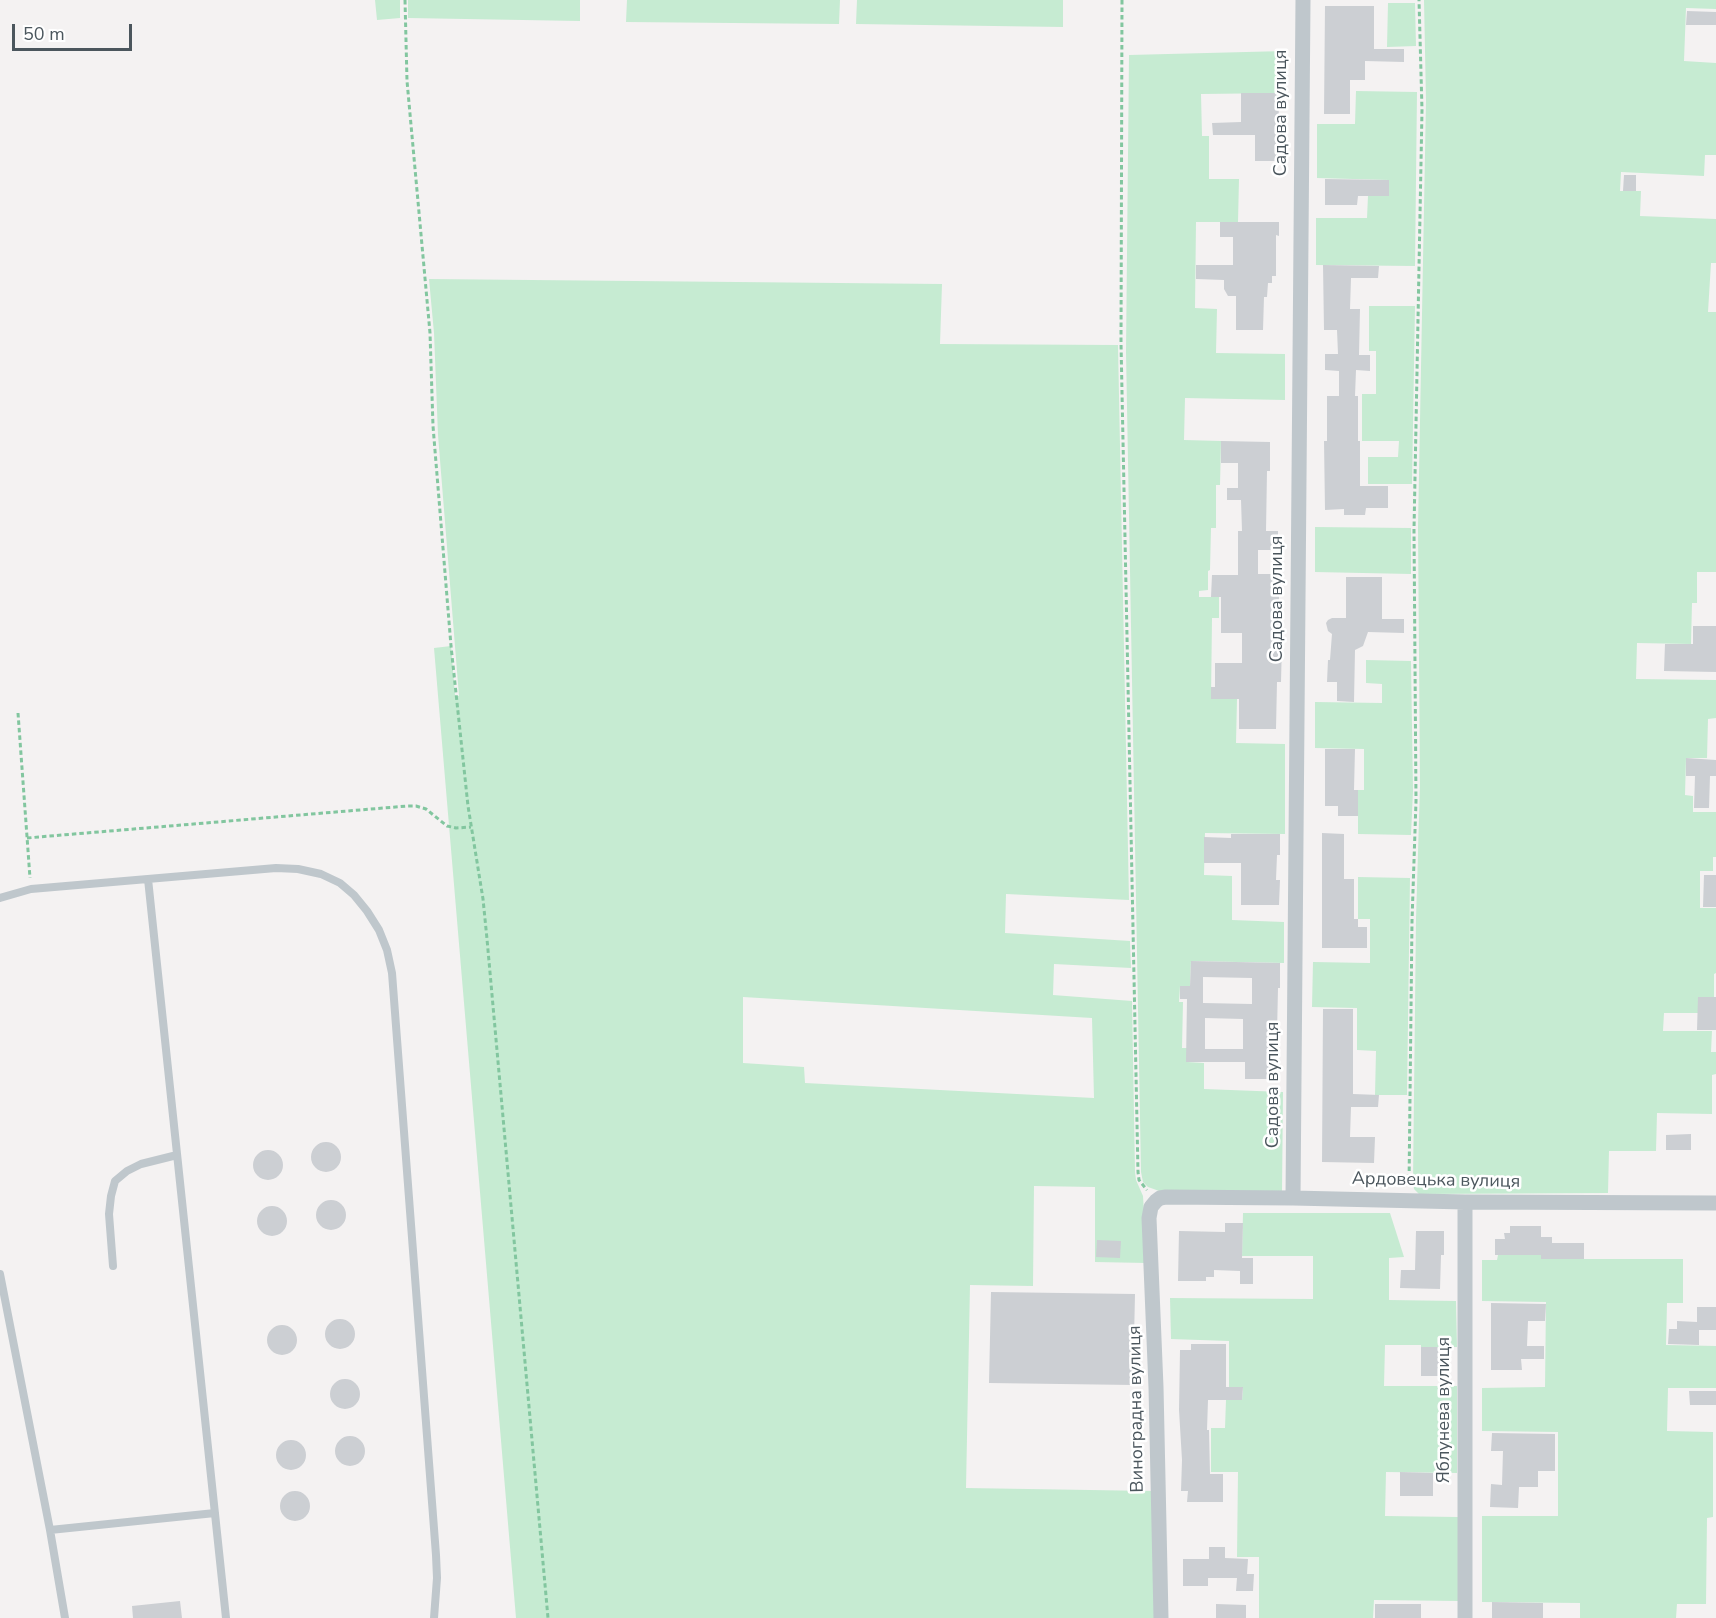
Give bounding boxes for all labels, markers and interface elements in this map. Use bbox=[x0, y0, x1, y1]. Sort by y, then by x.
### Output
scale bar bbox=[15, 12, 135, 50]
text: 50 m bbox=[23, 22, 65, 46]
street label: Садова вулиця bbox=[1271, 50, 1293, 176]
street label: Садова вулиця bbox=[1267, 536, 1289, 662]
street label: Садова вулиця bbox=[1263, 1022, 1285, 1148]
street label: Ардовецька вулиця bbox=[1352, 1169, 1520, 1193]
street label: Виноградна вулиця bbox=[1125, 1325, 1149, 1493]
street label: Яблунева вулиця bbox=[1434, 1337, 1456, 1483]

